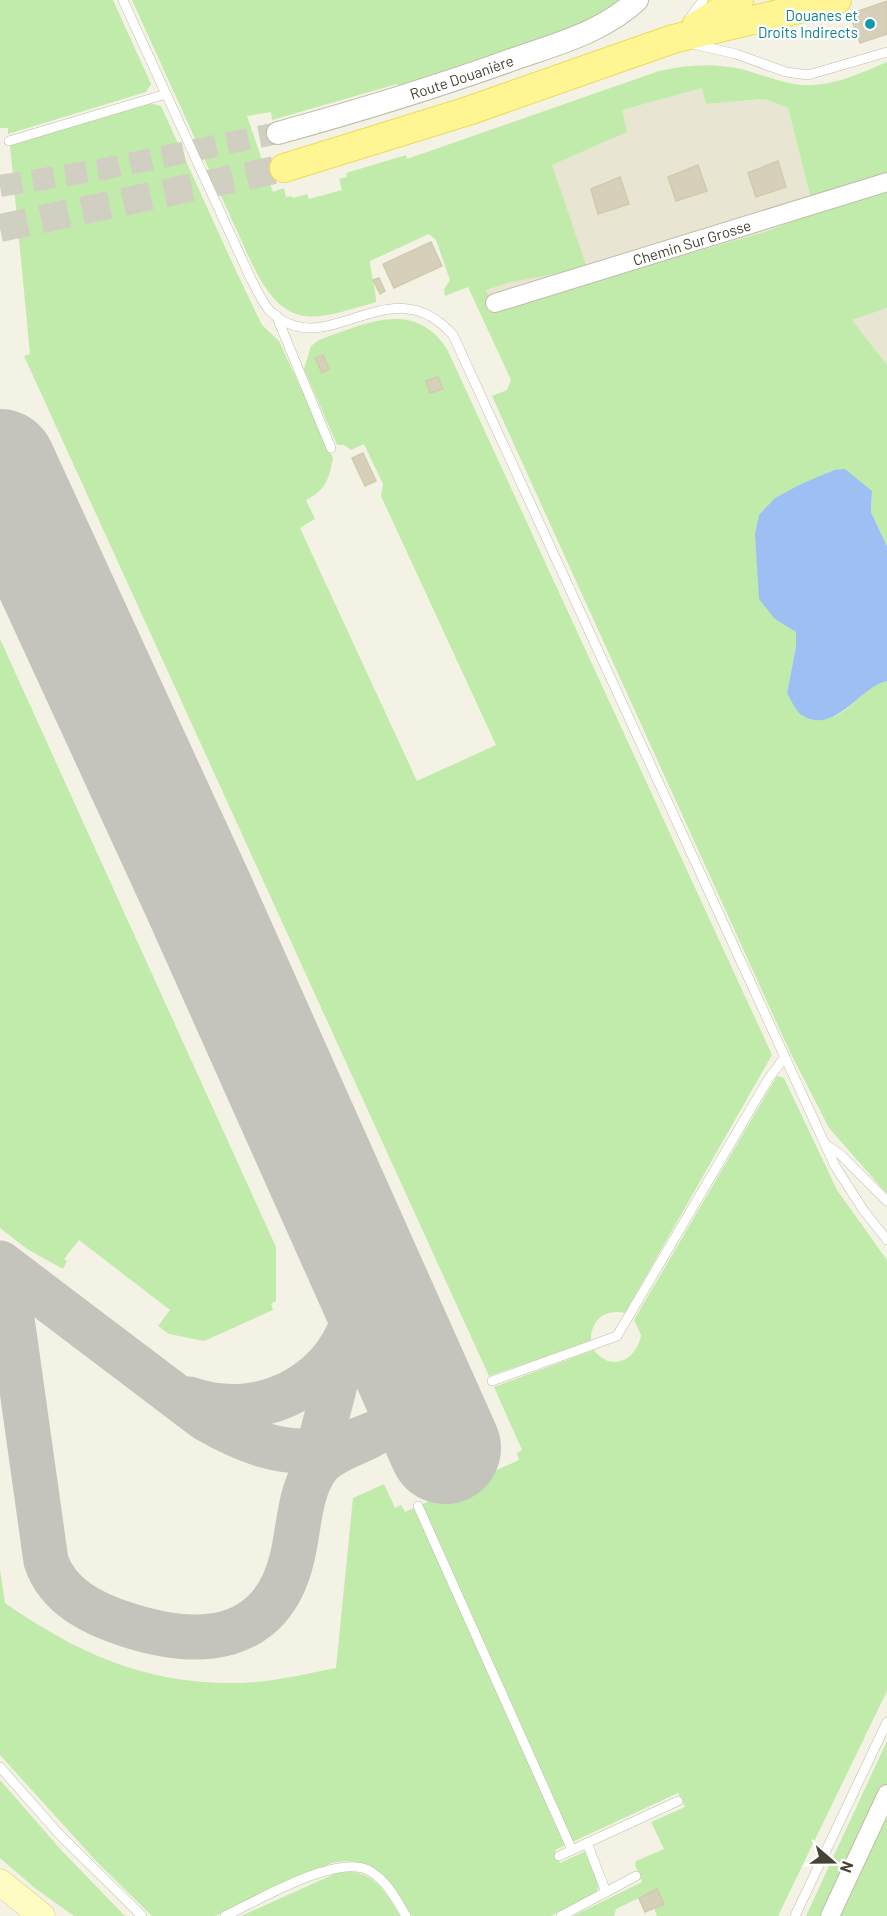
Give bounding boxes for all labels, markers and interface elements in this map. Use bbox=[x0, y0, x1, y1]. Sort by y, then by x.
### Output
place label: Douanes et Droits Indirects bbox=[758, 6, 858, 41]
marker: Douanes et Droits Indirects bbox=[863, 17, 877, 31]
street label: Route Douanière bbox=[408, 51, 516, 103]
street label: Chemin Sur Grosse bbox=[631, 216, 753, 269]
north arrow bbox=[803, 1832, 863, 1892]
text: N bbox=[837, 1859, 858, 1876]

